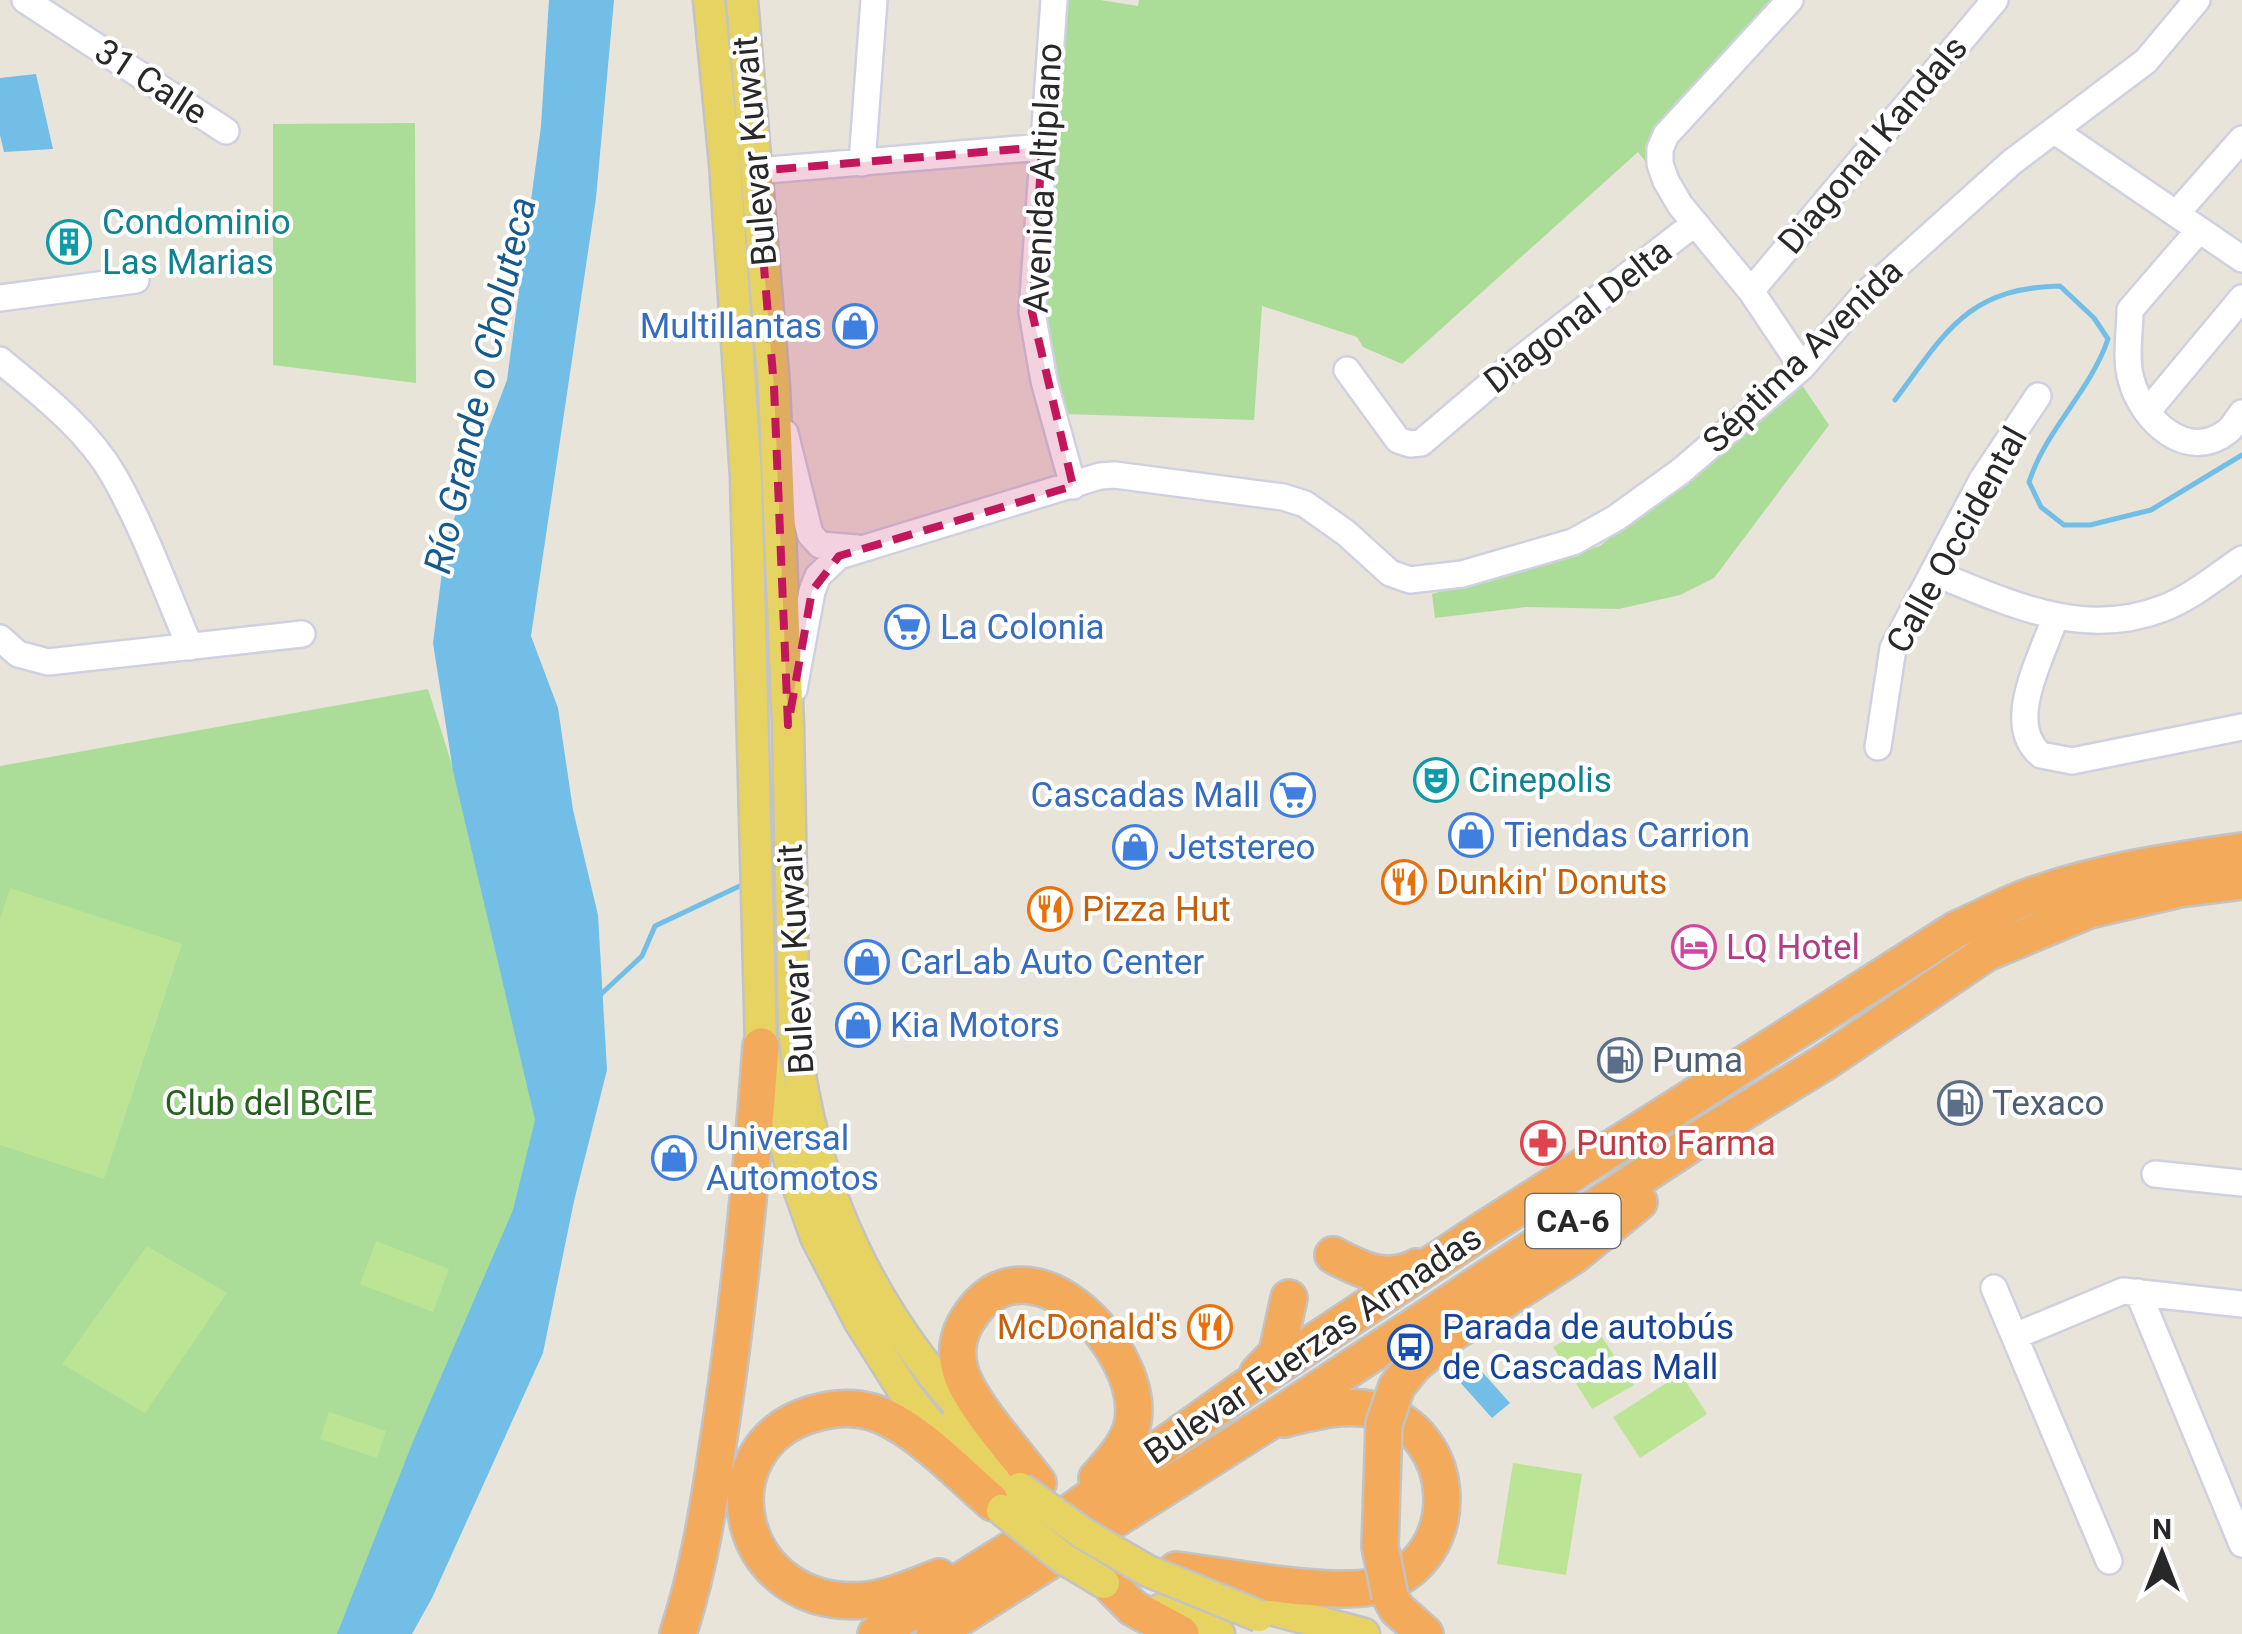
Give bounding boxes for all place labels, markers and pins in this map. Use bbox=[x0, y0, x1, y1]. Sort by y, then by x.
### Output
place label: Condominio Las Marias bbox=[102, 202, 291, 283]
building icon: Condominio Las Marias bbox=[46, 219, 92, 265]
shop icon: Multillantas bbox=[832, 303, 878, 349]
place label: Multillantas bbox=[640, 306, 822, 347]
supermarket icon: La Colonia bbox=[884, 604, 930, 650]
place label: La Colonia bbox=[940, 607, 1105, 648]
theatre icon: Cinepolis bbox=[1413, 757, 1459, 803]
place label: Cinepolis bbox=[1468, 760, 1612, 801]
supermarket icon: Cascadas Mall bbox=[1270, 772, 1316, 818]
place label: Cascadas Mall bbox=[1031, 775, 1260, 816]
shop icon: Tiendas Carrion bbox=[1448, 812, 1494, 858]
place label: Tiendas Carrion bbox=[1504, 815, 1750, 856]
shop icon: Jetstereo bbox=[1112, 824, 1158, 870]
place label: Jetstereo bbox=[1168, 827, 1315, 868]
restaurant icon: Dunkin' Donuts bbox=[1381, 859, 1427, 905]
place label: Dunkin' Donuts bbox=[1436, 862, 1667, 903]
restaurant icon: Pizza Hut bbox=[1027, 886, 1073, 932]
place label: Pizza Hut bbox=[1082, 889, 1231, 930]
hotel icon: LQ Hotel bbox=[1671, 924, 1717, 970]
place label: LQ Hotel bbox=[1726, 927, 1860, 968]
shop icon: CarLab Auto Center bbox=[844, 939, 890, 985]
place label: CarLab Auto Center bbox=[900, 942, 1204, 983]
shop icon: Kia Motors bbox=[835, 1002, 881, 1048]
place label: Kia Motors bbox=[890, 1005, 1060, 1046]
fuel station icon: Puma bbox=[1597, 1037, 1643, 1083]
place label: Puma bbox=[1652, 1040, 1743, 1081]
fuel station icon: Texaco bbox=[1937, 1080, 1983, 1126]
place label: Texaco bbox=[1992, 1083, 2104, 1124]
place label: Universal Automotos bbox=[706, 1118, 879, 1199]
pharmacy icon: Punto Farma bbox=[1520, 1120, 1566, 1166]
place label: Punto Farma bbox=[1576, 1123, 1776, 1164]
shop icon: Universal Automotos bbox=[651, 1135, 697, 1181]
restaurant icon: McDonald's bbox=[1187, 1304, 1233, 1350]
place label: McDonald's bbox=[997, 1307, 1178, 1348]
place label: Parada de autobús de Cascadas Mall bbox=[1442, 1307, 1734, 1388]
bus stop icon: Parada de autobús de Cascadas Mall bbox=[1387, 1324, 1433, 1370]

